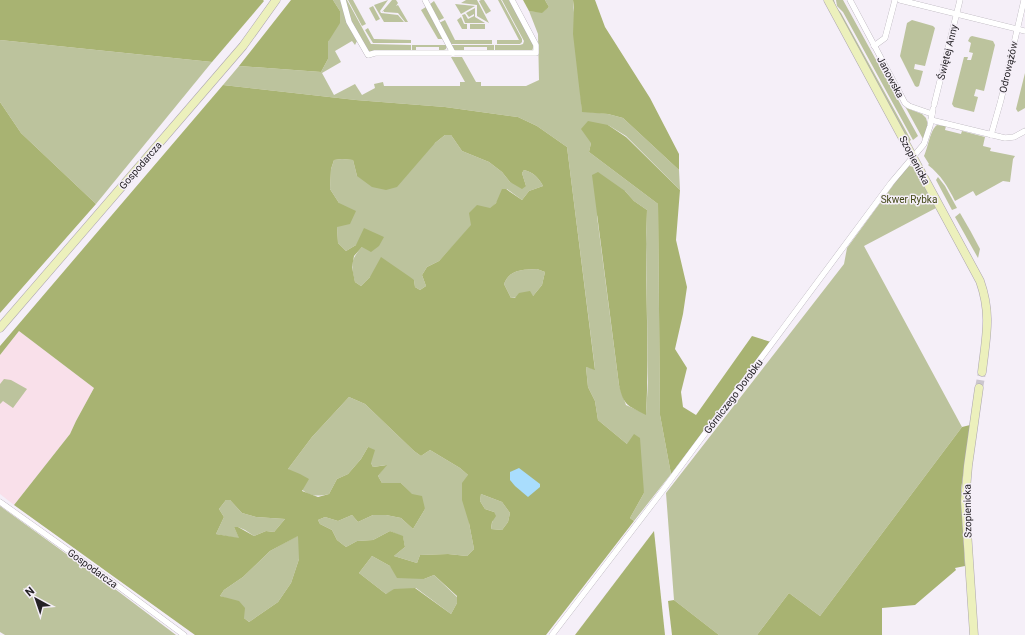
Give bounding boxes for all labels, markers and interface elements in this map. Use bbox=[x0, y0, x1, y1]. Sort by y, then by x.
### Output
street label: Świętej Anny bbox=[934, 23, 960, 81]
street label: Odrowążów bbox=[997, 40, 1020, 94]
street label: Janowska bbox=[875, 55, 906, 100]
street label: Szopienicka bbox=[897, 134, 932, 186]
street label: Gospodarcza bbox=[117, 139, 164, 191]
park label: Skwer Rybka bbox=[881, 194, 937, 205]
street label: Górniczego Dorobku bbox=[702, 357, 765, 436]
street label: Szopienicka bbox=[962, 484, 973, 538]
street label: Gospodarcza bbox=[66, 547, 120, 590]
north arrow bbox=[16, 579, 56, 619]
text: N bbox=[23, 584, 37, 599]

